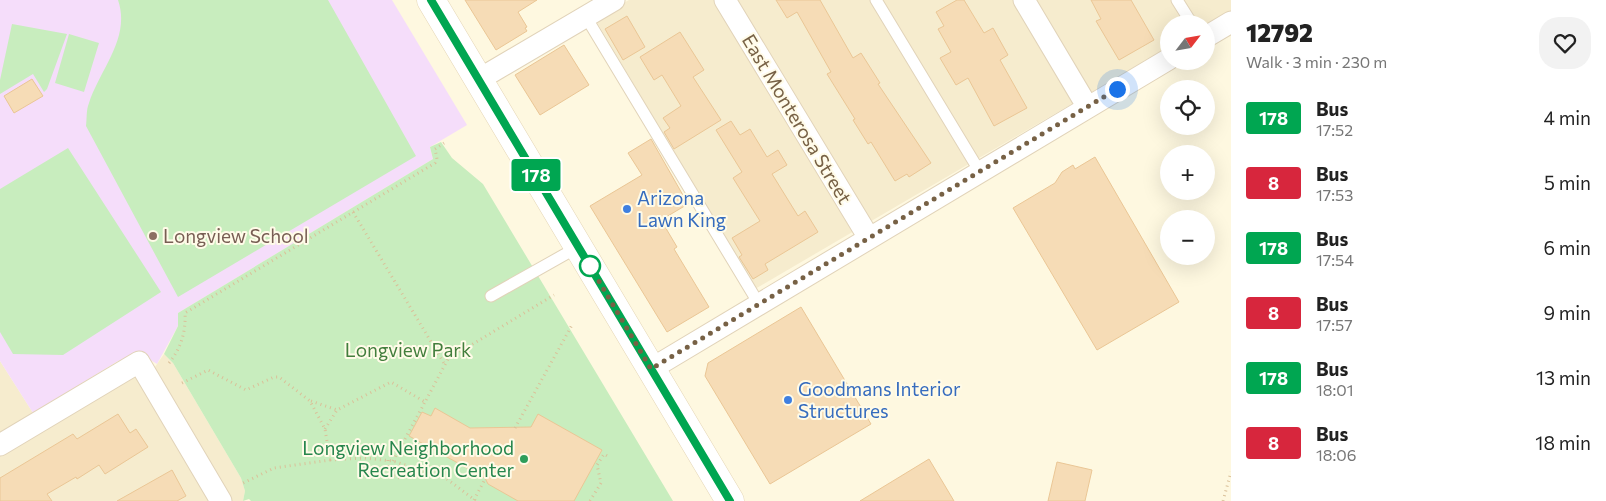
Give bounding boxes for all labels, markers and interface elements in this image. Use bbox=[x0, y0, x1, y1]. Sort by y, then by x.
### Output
north arrow bbox=[1160, 15, 1215, 70]
map controls bbox=[1160, 15, 1215, 265]
button: heart bbox=[1539, 17, 1591, 69]
text: 12792 bbox=[1246, 18, 1313, 47]
street label: East Monterosa Street bbox=[738, 30, 857, 208]
text: Walk · 3 min · 230 m bbox=[1246, 52, 1387, 71]
your location bbox=[1105, 77, 1130, 102]
button: locate bbox=[1160, 80, 1215, 135]
text: Bus bbox=[1316, 97, 1348, 120]
text: 4 min bbox=[1544, 106, 1591, 129]
text: 178 bbox=[1259, 107, 1288, 129]
text: 17:52 bbox=[1316, 120, 1353, 139]
button: + bbox=[1160, 145, 1215, 200]
line badge: 178 bbox=[507, 159, 565, 191]
text: Bus bbox=[1316, 162, 1348, 185]
text: 178 bbox=[521, 164, 551, 186]
text: 5 min bbox=[1544, 171, 1591, 194]
text: 8 bbox=[1268, 172, 1279, 194]
text: 17:53 bbox=[1316, 185, 1353, 204]
place label: Arizona Lawn King bbox=[637, 186, 726, 231]
marker: Arizona Lawn King bbox=[621, 203, 633, 215]
button: − bbox=[1160, 210, 1215, 265]
place label: Longview School bbox=[163, 224, 309, 247]
text: Bus bbox=[1316, 227, 1348, 250]
marker: Longview School bbox=[147, 230, 159, 242]
text: 6 min bbox=[1543, 236, 1591, 259]
text: 178 bbox=[1259, 237, 1288, 259]
text: 17:54 bbox=[1316, 250, 1354, 269]
unlabelled marker bbox=[579, 255, 601, 277]
text: Bus bbox=[1316, 292, 1348, 315]
text: 9 min bbox=[1543, 301, 1591, 324]
text: 8 bbox=[1268, 302, 1279, 324]
text: 17:57 bbox=[1316, 315, 1353, 334]
park label: Longview Park bbox=[345, 338, 471, 361]
text: Bus bbox=[1316, 357, 1348, 380]
text: 13 min bbox=[1536, 366, 1591, 389]
text: 178 bbox=[1259, 367, 1288, 389]
place label: Goodmans Interior Structures bbox=[798, 377, 961, 422]
text: 18:01 bbox=[1316, 380, 1354, 399]
marker: Goodmans Interior Structures bbox=[782, 394, 794, 406]
text: Bus bbox=[1316, 422, 1348, 445]
text: 18 min bbox=[1535, 431, 1591, 454]
text: 8 bbox=[1268, 432, 1279, 454]
place label: Longview Neighborhood Recreation Center bbox=[302, 436, 514, 481]
text: 18:06 bbox=[1316, 445, 1356, 464]
marker: Longview Neighborhood Recreation Center bbox=[518, 453, 530, 465]

